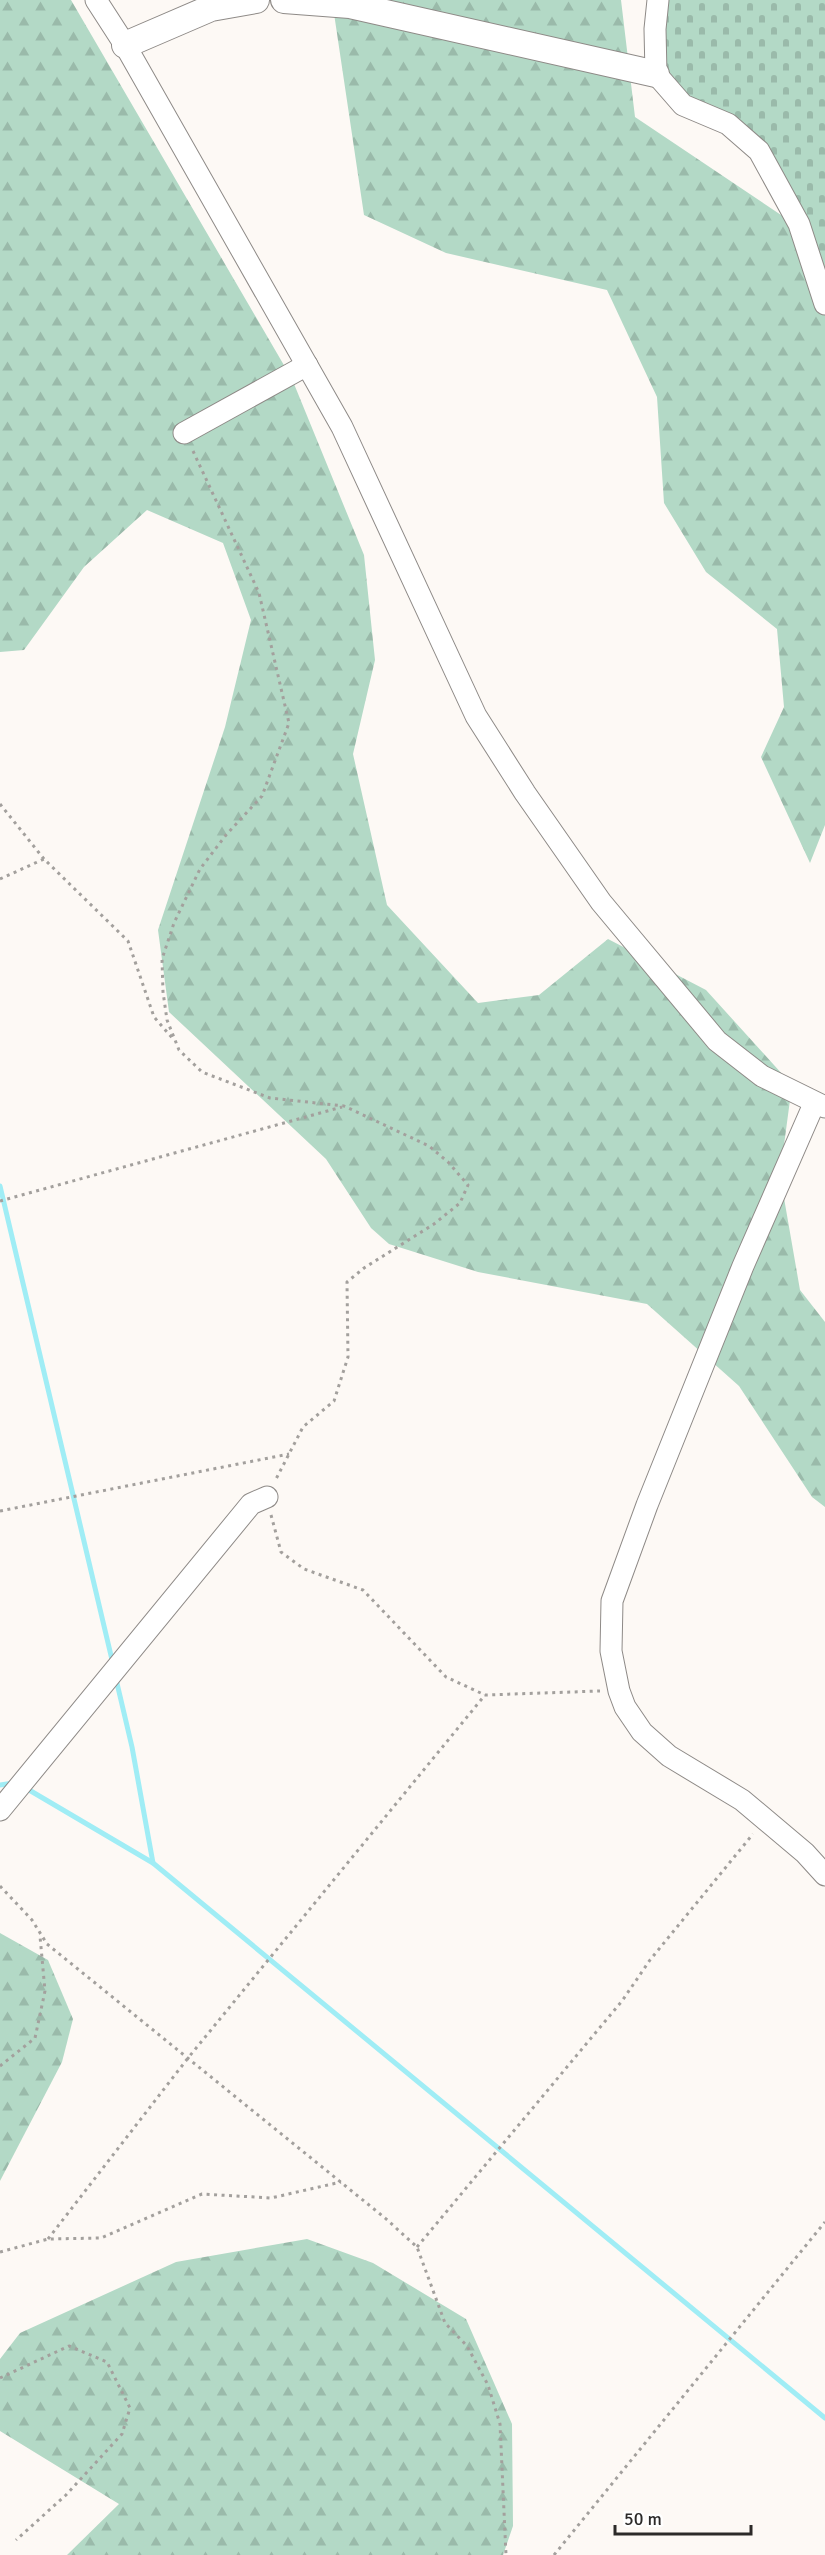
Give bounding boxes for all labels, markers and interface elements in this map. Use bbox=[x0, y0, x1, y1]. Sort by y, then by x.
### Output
scale bar bbox=[615, 2498, 752, 2536]
text: 50 m bbox=[624, 2508, 662, 2530]

